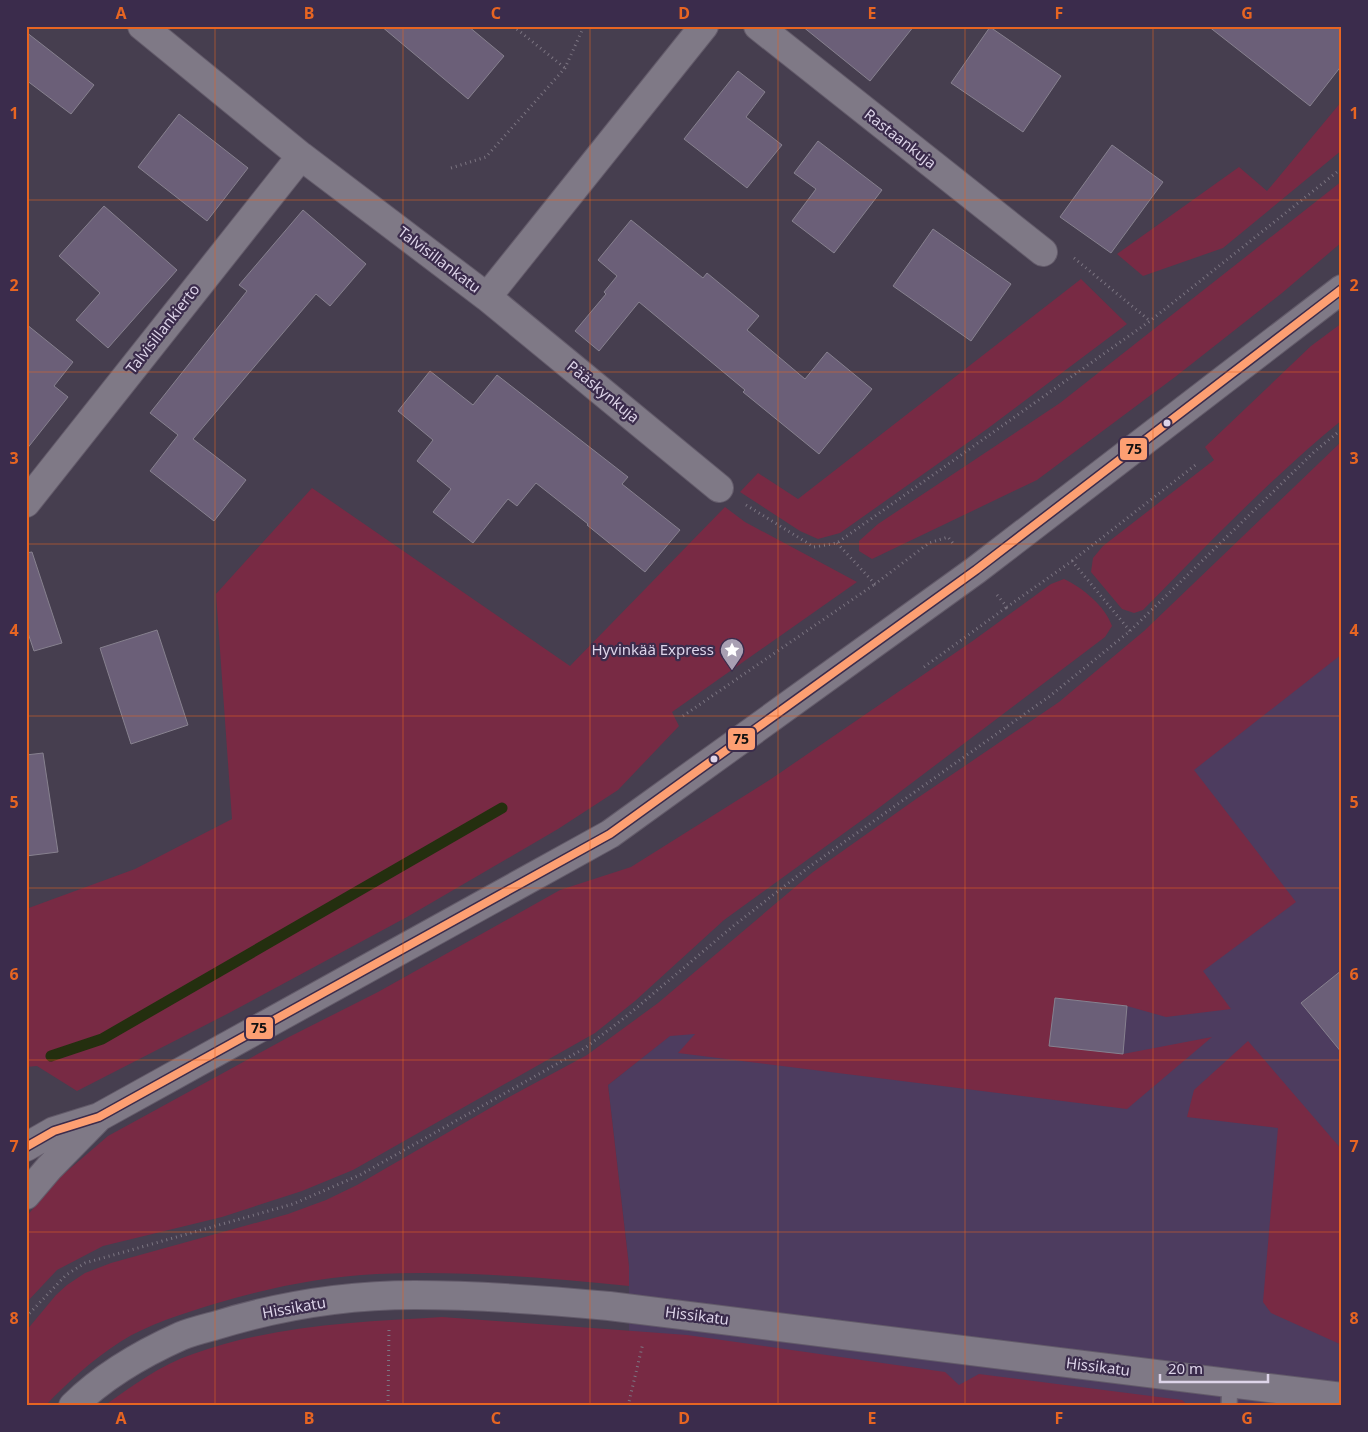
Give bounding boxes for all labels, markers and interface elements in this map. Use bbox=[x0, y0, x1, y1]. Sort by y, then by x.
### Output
text: A bbox=[115, 2, 127, 24]
text: B bbox=[304, 2, 314, 24]
text: C bbox=[491, 2, 501, 24]
text: D bbox=[678, 2, 690, 24]
text: E bbox=[868, 2, 877, 24]
text: F bbox=[1055, 2, 1063, 24]
text: G bbox=[1241, 2, 1253, 24]
text: 1 bbox=[9, 102, 19, 124]
text: 1 bbox=[1349, 102, 1359, 124]
street label: Rastaankuja bbox=[861, 104, 941, 173]
street label: Talvisillankatu bbox=[394, 222, 485, 297]
text: 2 bbox=[9, 274, 19, 296]
text: 2 bbox=[1349, 274, 1359, 296]
street label: Talvisillankierto bbox=[121, 280, 203, 377]
street label: Pääskynkuja bbox=[563, 356, 644, 427]
unlabelled marker bbox=[1162, 418, 1172, 428]
line badge: 75 bbox=[1119, 437, 1148, 461]
text: 75 bbox=[1126, 439, 1142, 458]
text: 3 bbox=[9, 447, 19, 469]
text: 3 bbox=[1349, 447, 1359, 469]
text: 4 bbox=[9, 619, 19, 641]
text: 4 bbox=[1349, 619, 1359, 641]
place icon: Hyvinkää Express bbox=[719, 637, 745, 671]
place label: Hyvinkää Express bbox=[592, 639, 714, 659]
line badge: 75 bbox=[727, 727, 756, 751]
text: 75 bbox=[733, 729, 749, 748]
unlabelled marker bbox=[709, 754, 719, 764]
text: 5 bbox=[9, 791, 19, 813]
text: 5 bbox=[1349, 791, 1359, 813]
text: 6 bbox=[9, 963, 19, 985]
text: 6 bbox=[1349, 963, 1359, 985]
line badge: 75 bbox=[245, 1016, 274, 1040]
text: 75 bbox=[251, 1018, 267, 1037]
text: 7 bbox=[9, 1135, 19, 1157]
text: 7 bbox=[1349, 1135, 1359, 1157]
street label: Hissikatu bbox=[260, 1292, 327, 1322]
street label: Hissikatu bbox=[664, 1301, 730, 1329]
text: 8 bbox=[9, 1307, 19, 1329]
text: 8 bbox=[1349, 1307, 1359, 1329]
street label: Hissikatu bbox=[1065, 1352, 1131, 1380]
scale bar bbox=[1160, 1352, 1268, 1384]
text: 20 m bbox=[1168, 1358, 1203, 1378]
text: A bbox=[115, 1407, 127, 1429]
text: B bbox=[304, 1407, 314, 1429]
text: C bbox=[491, 1407, 501, 1429]
text: D bbox=[678, 1407, 690, 1429]
text: E bbox=[868, 1407, 877, 1429]
text: F bbox=[1055, 1407, 1063, 1429]
text: G bbox=[1241, 1407, 1253, 1429]

